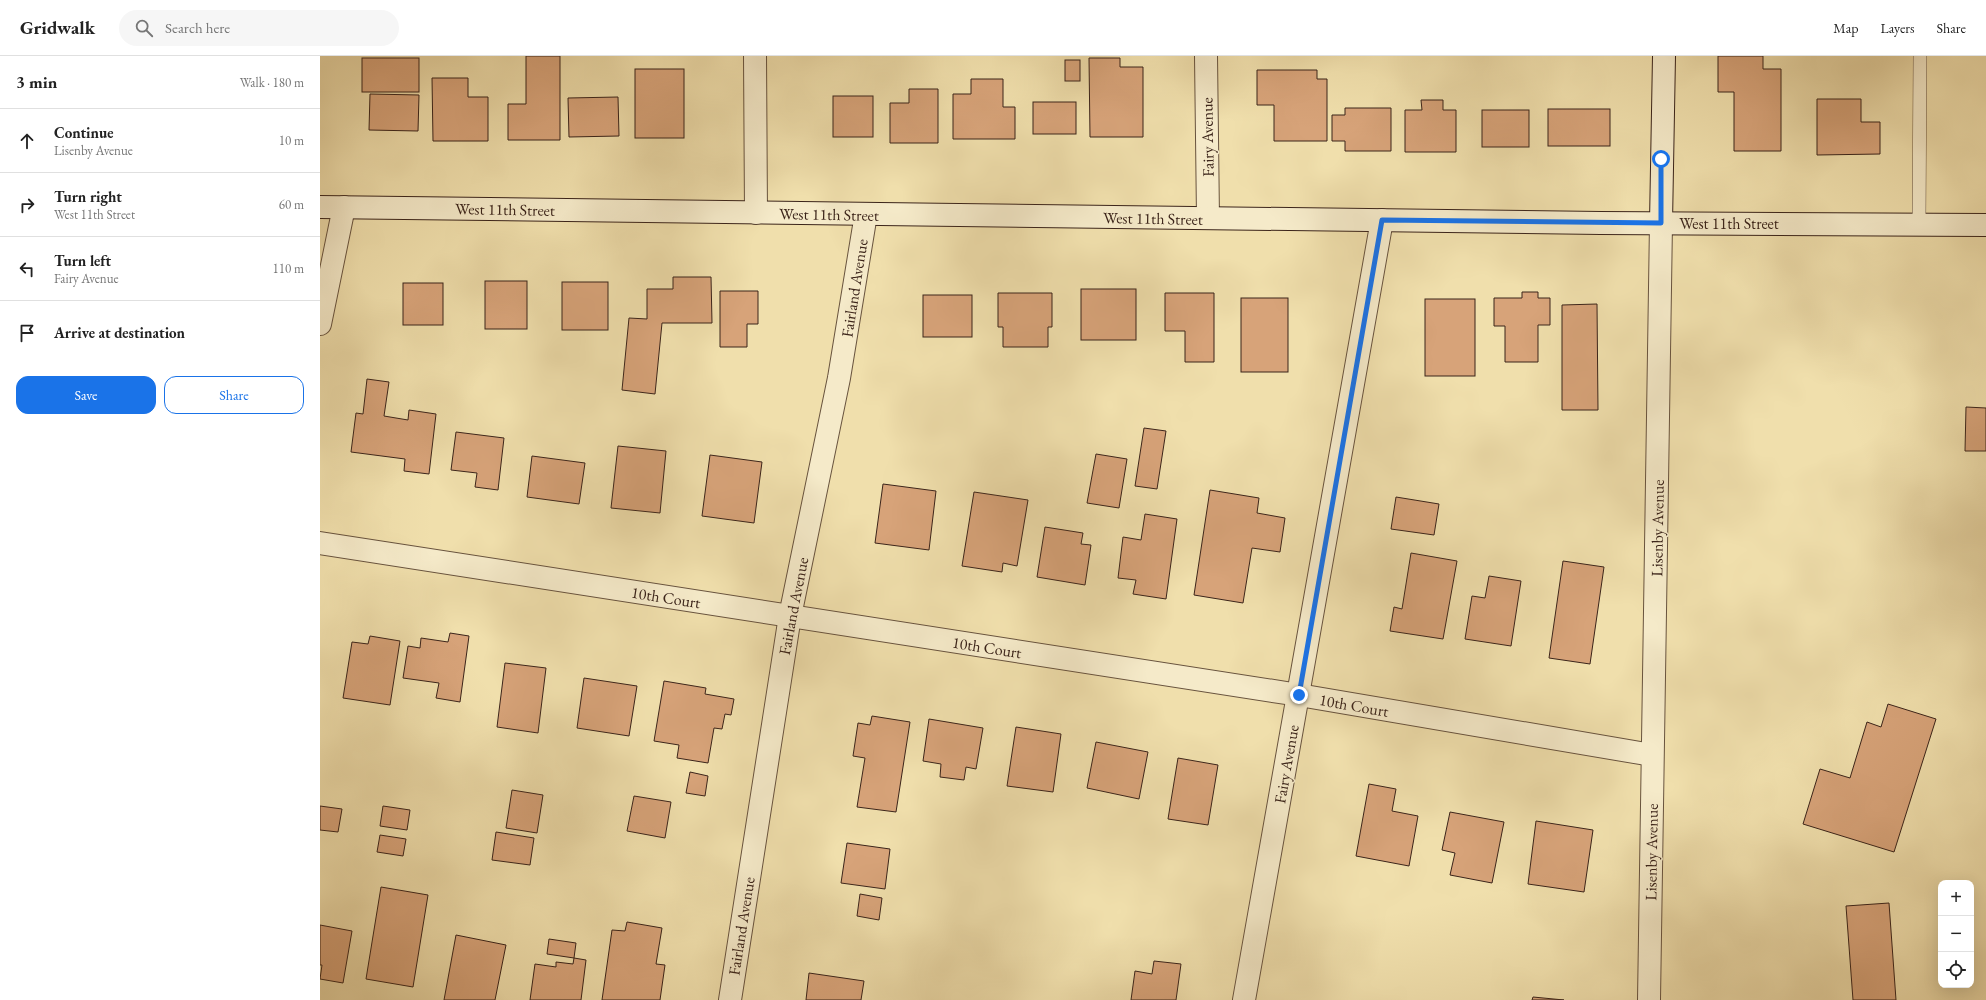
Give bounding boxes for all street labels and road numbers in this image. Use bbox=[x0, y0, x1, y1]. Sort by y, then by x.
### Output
street label: Fairy Avenue bbox=[1196, 97, 1219, 177]
street label: West 11th Street bbox=[455, 198, 555, 221]
street label: West 11th Street bbox=[779, 203, 879, 226]
street label: West 11th Street bbox=[1103, 207, 1203, 230]
street label: West 11th Street bbox=[1679, 213, 1779, 234]
street label: Fairland Avenue bbox=[836, 237, 873, 339]
street label: Lisenby Avenue bbox=[1646, 479, 1669, 577]
street label: Fairland Avenue bbox=[774, 555, 813, 657]
street label: 10th Court bbox=[630, 582, 702, 613]
street label: 10th Court bbox=[951, 632, 1023, 663]
street label: 10th Court bbox=[1318, 689, 1390, 722]
street label: Fairy Avenue bbox=[1269, 723, 1304, 805]
street label: Lisenby Avenue bbox=[1640, 803, 1663, 901]
street label: Fairland Avenue bbox=[723, 875, 760, 977]

